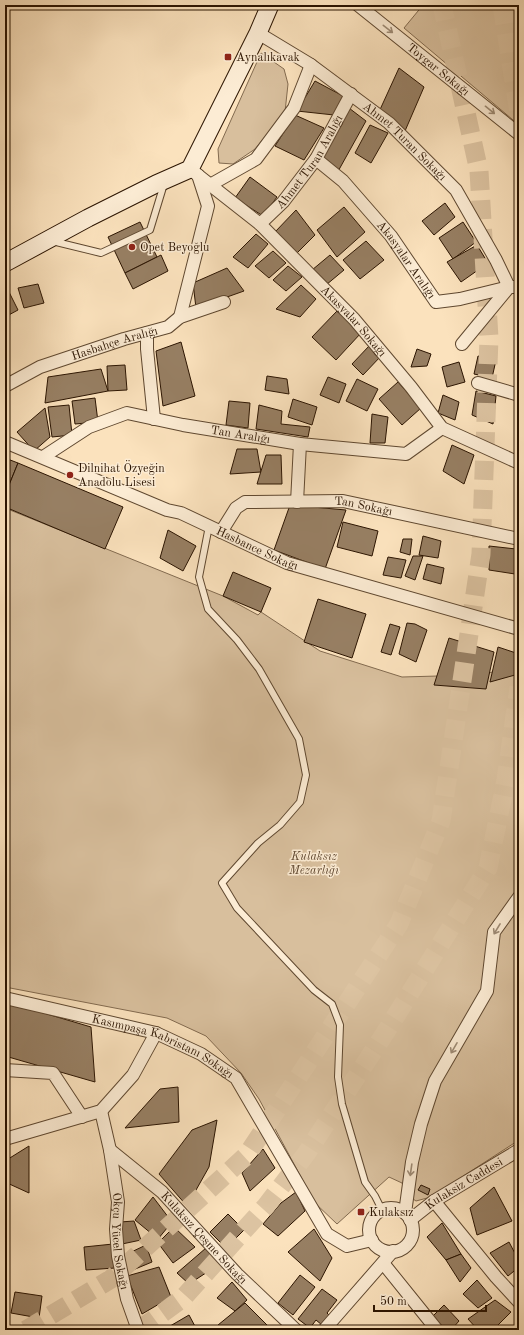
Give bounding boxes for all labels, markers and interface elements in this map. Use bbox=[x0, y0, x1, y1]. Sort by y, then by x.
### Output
one-way arrow bbox=[383, 25, 394, 33]
street label: Toygar Sokağı bbox=[404, 42, 471, 99]
marker: Aynalıkavak bbox=[223, 52, 233, 62]
place label: Aynalıkavak bbox=[236, 52, 300, 64]
street label: Ahmet Turan Sokağı bbox=[360, 101, 448, 184]
one-way arrow bbox=[484, 106, 495, 115]
street label: Ahmet Turan Aralığı bbox=[274, 113, 345, 212]
street label: Akasyalar Aralığı bbox=[374, 219, 437, 301]
marker: Opet Beyoğlu bbox=[127, 242, 137, 252]
place label: Opet Beyoğlu bbox=[140, 242, 210, 254]
street label: Akasyalar Sokağı bbox=[318, 284, 388, 360]
street label: Hasbahçe Aralığı bbox=[70, 325, 159, 363]
street label: Tan Aralığı bbox=[210, 425, 271, 446]
place label: Dilnihat Özyeğin Anadolu Lisesi bbox=[78, 459, 165, 489]
marker: Dilnihat Özyeğin Anadolu Lisesi bbox=[65, 470, 75, 480]
street label: Tan Sokağı bbox=[334, 496, 393, 518]
street label: Hasbance Sokağı bbox=[214, 525, 299, 573]
park label: Kulaksız Mezarlığı bbox=[288, 851, 339, 877]
one-way arrow bbox=[493, 923, 501, 934]
street label: Kasımpaşa Kabristanı Sokağı bbox=[91, 1013, 235, 1081]
one-way arrow bbox=[449, 1042, 457, 1054]
street label: Kulaksiz Caddesi bbox=[423, 1156, 505, 1213]
one-way arrow bbox=[407, 1163, 415, 1176]
street label: Kulaksız Çeşme Sokağı bbox=[158, 1190, 249, 1287]
street label: Okçu Yücel Sokağı bbox=[109, 1192, 130, 1291]
marker: Kulaksız bbox=[356, 1207, 366, 1217]
place label: Kulaksız bbox=[369, 1207, 414, 1219]
scale bar bbox=[374, 1287, 486, 1313]
text: 50 m bbox=[380, 1295, 407, 1308]

